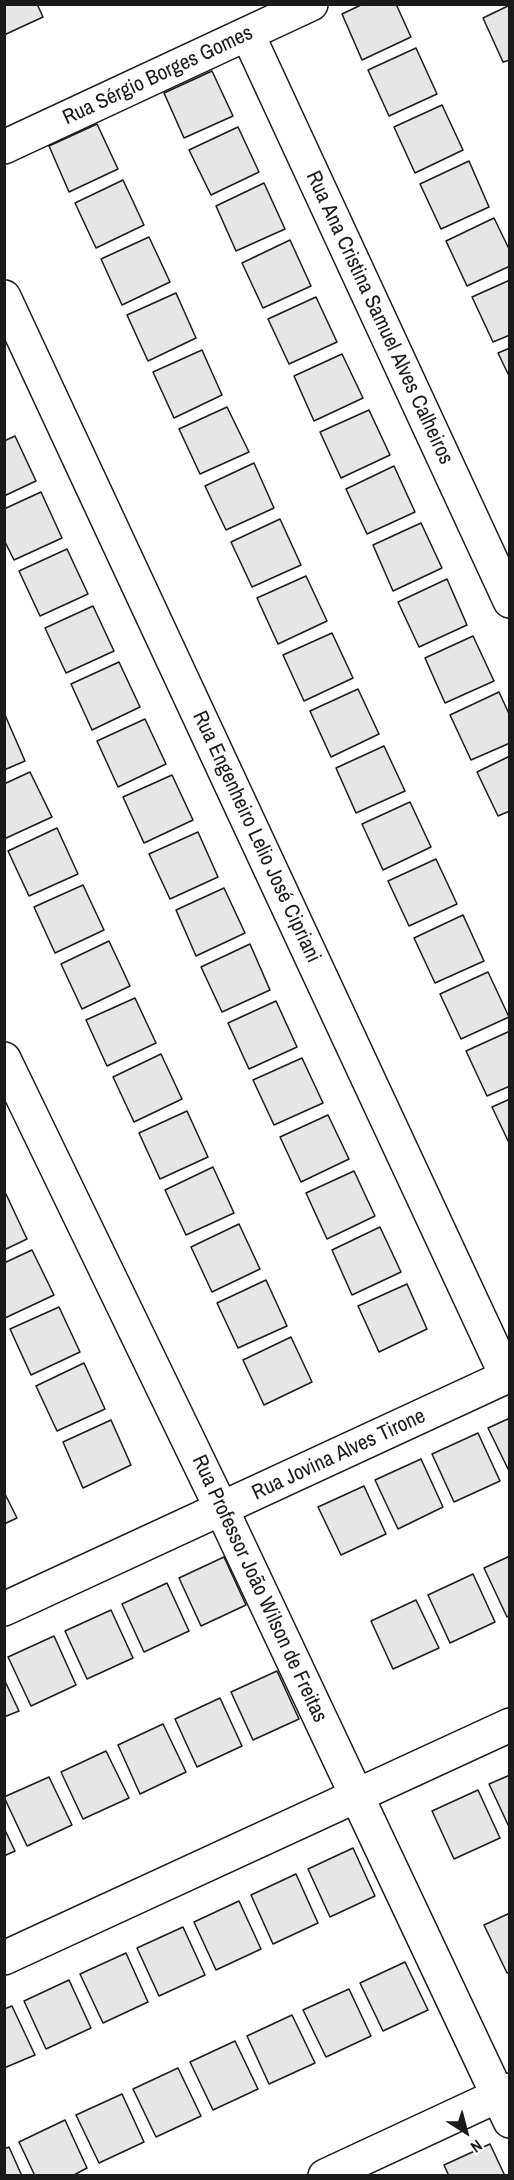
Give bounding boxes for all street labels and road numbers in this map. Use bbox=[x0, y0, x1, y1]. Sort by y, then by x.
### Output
street label: Rua Sérgio Borges Gomes bbox=[59, 21, 257, 131]
street label: Rua Ana Cristina Samuel Alves Calheiros bbox=[300, 167, 458, 469]
street label: Rua Engenheiro Lelio José Cipriani bbox=[187, 707, 325, 967]
street label: Rua Jovina Alves Tirone bbox=[248, 1404, 430, 1506]
street label: Rua Professor João Wilson de Freitas bbox=[186, 1451, 332, 1727]

